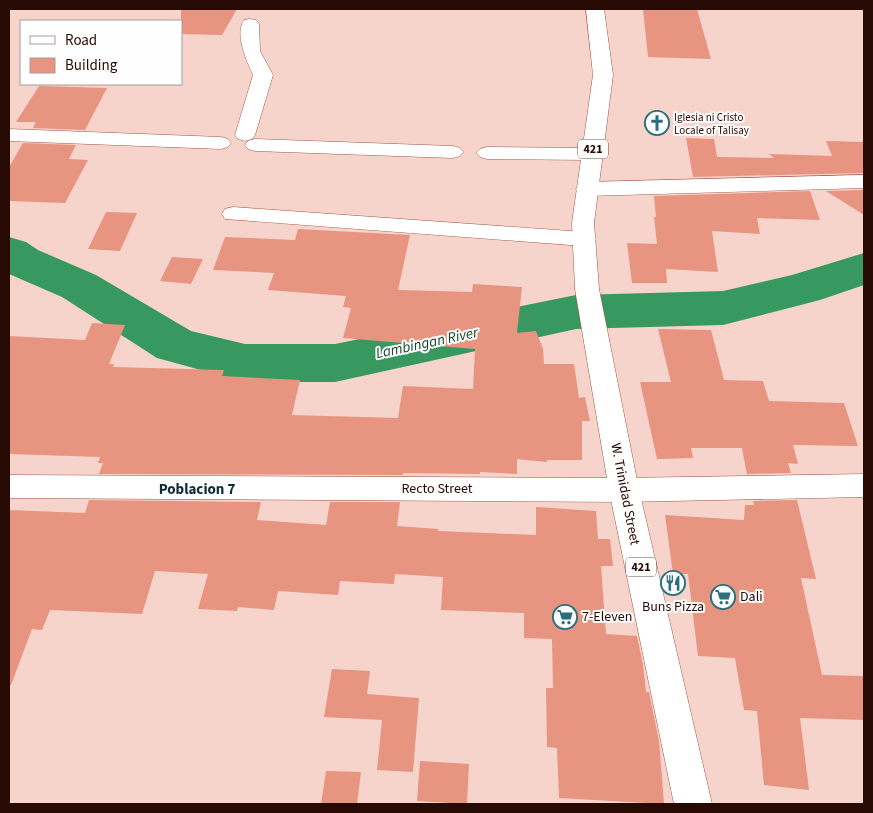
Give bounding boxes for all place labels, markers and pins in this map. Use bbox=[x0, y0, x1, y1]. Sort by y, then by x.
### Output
church icon: Iglesia ni Cristo Locale of Talisay bbox=[644, 110, 670, 136]
place label: Iglesia ni Cristo Locale of Talisay bbox=[674, 110, 749, 138]
restaurant icon: Buns Pizza bbox=[660, 570, 686, 596]
supermarket icon: Dali bbox=[710, 584, 736, 610]
place label: Dali bbox=[740, 587, 763, 607]
place label: Buns Pizza bbox=[642, 597, 704, 617]
supermarket icon: 7-Eleven bbox=[552, 604, 578, 630]
place label: 7-Eleven bbox=[582, 607, 632, 627]

